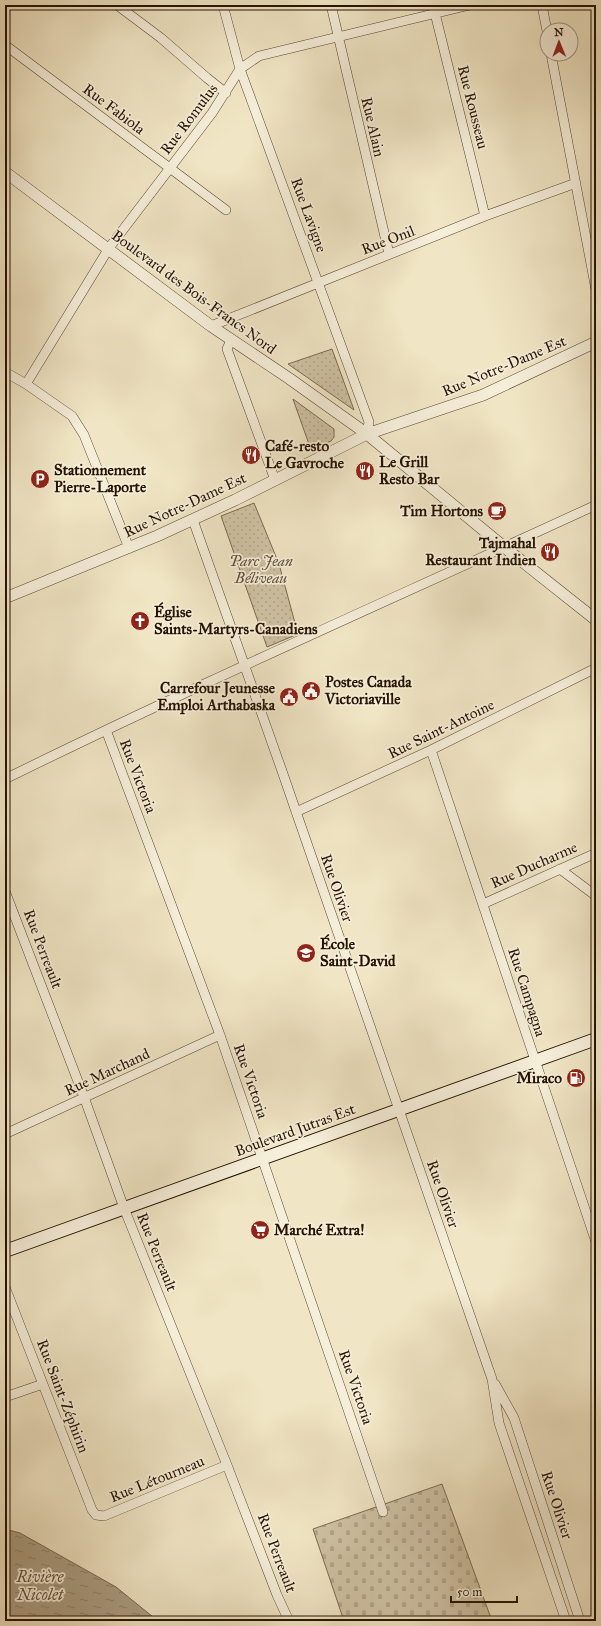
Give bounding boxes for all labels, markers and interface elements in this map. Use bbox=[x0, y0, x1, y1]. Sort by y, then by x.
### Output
north arrow bbox=[539, 22, 579, 62]
text: N bbox=[554, 26, 564, 39]
street label: Rue Rousseau bbox=[454, 63, 492, 151]
street label: Rue Fabiola bbox=[79, 80, 149, 139]
street label: Rue Romulus bbox=[157, 80, 221, 158]
street label: Rue Alain bbox=[357, 95, 389, 159]
street label: Rue Lavigne bbox=[287, 175, 331, 255]
street label: Rue Onil bbox=[359, 221, 418, 258]
street label: Boulevard des Bois-Francs Nord bbox=[108, 226, 280, 358]
street label: Rue Notre-Dame Est bbox=[439, 331, 569, 400]
place label: Café-resto Le Gavroche bbox=[265, 437, 345, 472]
restaurant icon: Café-resto Le Gavroche bbox=[240, 444, 262, 466]
place label: Le Grill Resto Bar bbox=[379, 453, 440, 488]
restaurant icon: Le Grill Resto Bar bbox=[354, 460, 376, 482]
place label: Stationnement Pierre-Laporte bbox=[54, 461, 147, 497]
parking icon: Stationnement Pierre-Laporte bbox=[29, 468, 51, 490]
street label: Rue Notre-Dame Est bbox=[121, 468, 250, 541]
cafe icon: Tim Hortons bbox=[486, 500, 508, 522]
place label: Tim Hortons bbox=[399, 502, 484, 520]
place label: Tajmahal Restaurant Indien bbox=[425, 534, 537, 569]
restaurant icon: Tajmahal Restaurant Indien bbox=[539, 541, 561, 563]
park label: Parc Jean Béliveau bbox=[229, 552, 293, 587]
place label: Église Saints-Martyrs-Canadiens bbox=[154, 602, 318, 639]
church icon: Église Saints-Martyrs-Canadiens bbox=[129, 610, 151, 632]
place label: Postes Canada Victoriaville bbox=[324, 673, 412, 708]
place label: Carrefour Jeunesse Emploi Arthabaska bbox=[157, 679, 276, 715]
public building icon: Postes Canada Victoriaville bbox=[300, 680, 322, 702]
public building icon: Carrefour Jeunesse Emploi Arthabaska bbox=[278, 686, 300, 708]
street label: Rue Saint-Antoine bbox=[385, 695, 497, 763]
street label: Rue Victoria bbox=[116, 736, 161, 816]
street label: Rue Ducharme bbox=[488, 838, 580, 892]
street label: Rue Olivier bbox=[317, 852, 357, 925]
street label: Rue Perreault bbox=[20, 907, 67, 992]
place label: École Saint-David bbox=[320, 934, 396, 970]
school or university icon: École Saint-David bbox=[295, 942, 317, 964]
street label: Rue Campagna bbox=[504, 945, 550, 1039]
street label: Rue Victoria bbox=[230, 1041, 272, 1121]
street label: Rue Marchand bbox=[62, 1044, 153, 1100]
fuel station icon: Miraco bbox=[565, 1067, 587, 1089]
place label: Miraco bbox=[516, 1069, 562, 1087]
street label: Boulevard Jutras Est bbox=[232, 1100, 359, 1161]
street label: Rue Olivier bbox=[423, 1158, 463, 1231]
street label: Rue Perreault bbox=[133, 1210, 181, 1295]
supermarket icon: Marché Extra! bbox=[249, 1219, 271, 1241]
place label: Marché Extra! bbox=[274, 1221, 364, 1239]
street label: Rue Saint-Zéphirin bbox=[33, 1337, 93, 1455]
street label: Rue Victoria bbox=[335, 1347, 377, 1427]
street label: Rue Létourneau bbox=[107, 1452, 207, 1506]
street label: Rue Olivier bbox=[538, 1469, 577, 1542]
street label: Rue Perreault bbox=[254, 1511, 301, 1596]
water label: Rivière Nicolet bbox=[15, 1567, 65, 1604]
scale bar bbox=[451, 1578, 517, 1604]
text: 50 m bbox=[457, 1585, 482, 1599]

